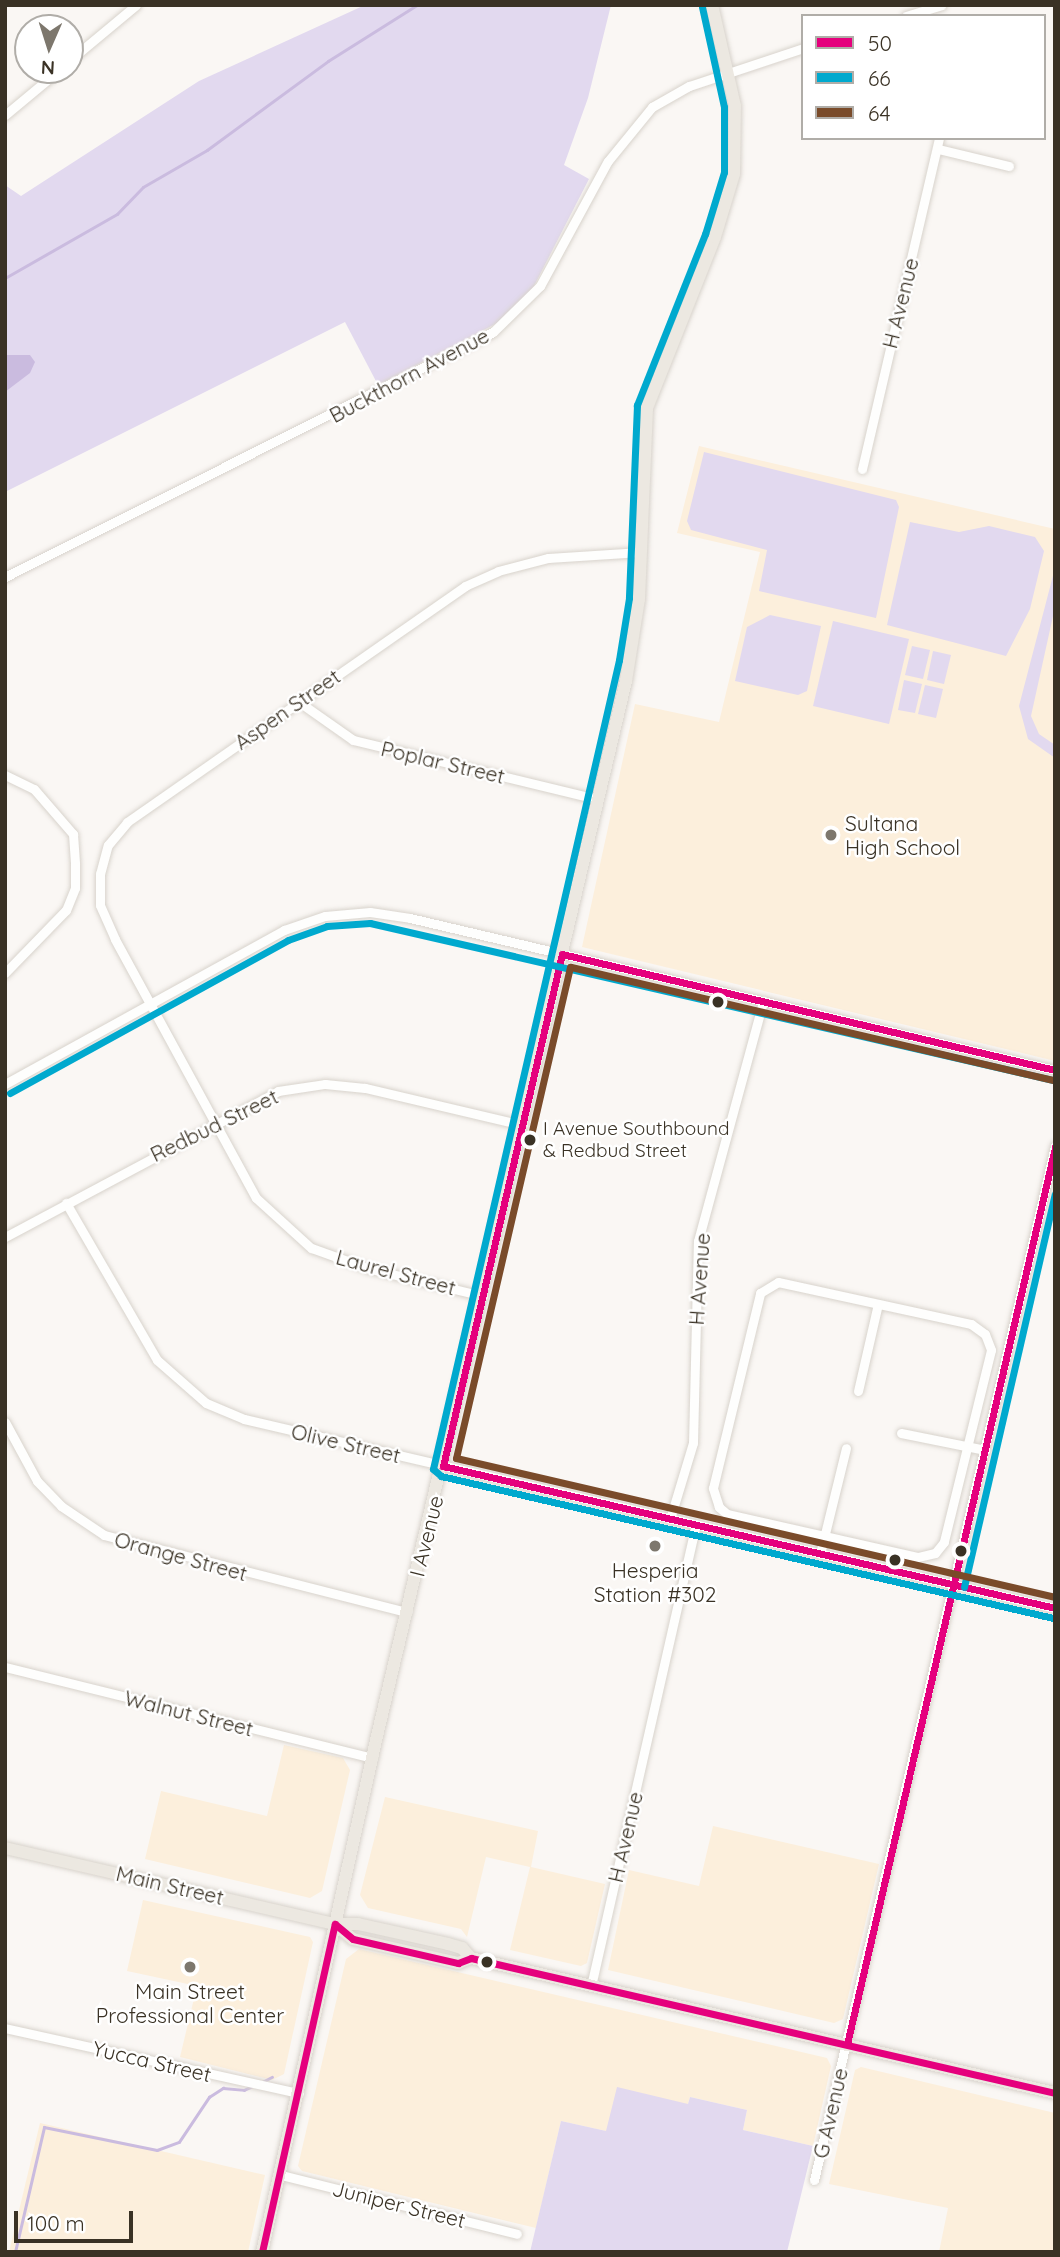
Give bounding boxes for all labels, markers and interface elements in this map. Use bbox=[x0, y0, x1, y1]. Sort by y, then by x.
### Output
north arrow bbox=[14, 14, 84, 84]
legend bbox=[801, 14, 1046, 140]
text: 50 bbox=[868, 30, 892, 56]
text: N bbox=[40, 56, 56, 80]
text: 66 bbox=[868, 65, 891, 91]
text: 64 bbox=[868, 100, 891, 126]
street label: H Avenue bbox=[877, 255, 923, 351]
street label: Buckthorn Avenue bbox=[325, 322, 493, 428]
street label: Aspen Street bbox=[229, 663, 345, 755]
street label: Poplar Street bbox=[379, 735, 507, 789]
place label: Sultana High School bbox=[845, 810, 960, 860]
marker: Sultana High School bbox=[823, 827, 839, 843]
unlabelled marker bbox=[711, 995, 725, 1009]
street label: Redbud Street bbox=[146, 1083, 282, 1167]
place label: I Avenue Southbound & Redbud Street bbox=[543, 1118, 730, 1162]
marker: I Avenue Southbound & Redbud Street bbox=[523, 1133, 537, 1147]
street label: H Avenue bbox=[683, 1232, 715, 1326]
street label: Laurel Street bbox=[333, 1244, 459, 1300]
street label: Olive Street bbox=[289, 1418, 403, 1468]
street label: I Avenue bbox=[404, 1493, 448, 1579]
street label: Orange Street bbox=[112, 1526, 250, 1586]
marker: Hesperia Station #302 bbox=[647, 1538, 663, 1554]
unlabelled marker bbox=[954, 1544, 968, 1558]
unlabelled marker bbox=[888, 1553, 902, 1567]
place label: Hesperia Station #302 bbox=[594, 1557, 716, 1607]
street label: Walnut Street bbox=[122, 1685, 256, 1741]
street label: H Avenue bbox=[602, 1789, 648, 1885]
street label: Main Street bbox=[114, 1860, 226, 1910]
unlabelled marker bbox=[480, 1955, 494, 1969]
marker: Main Street Professional Center bbox=[182, 1959, 198, 1975]
place label: Main Street Professional Center bbox=[96, 1978, 284, 2028]
street label: Yucca Street bbox=[90, 2035, 214, 2087]
street label: G Avenue bbox=[807, 2065, 853, 2161]
street label: Juniper Street bbox=[330, 2175, 468, 2233]
scale bar bbox=[18, 2198, 136, 2242]
text: 100 m bbox=[27, 2210, 85, 2236]

